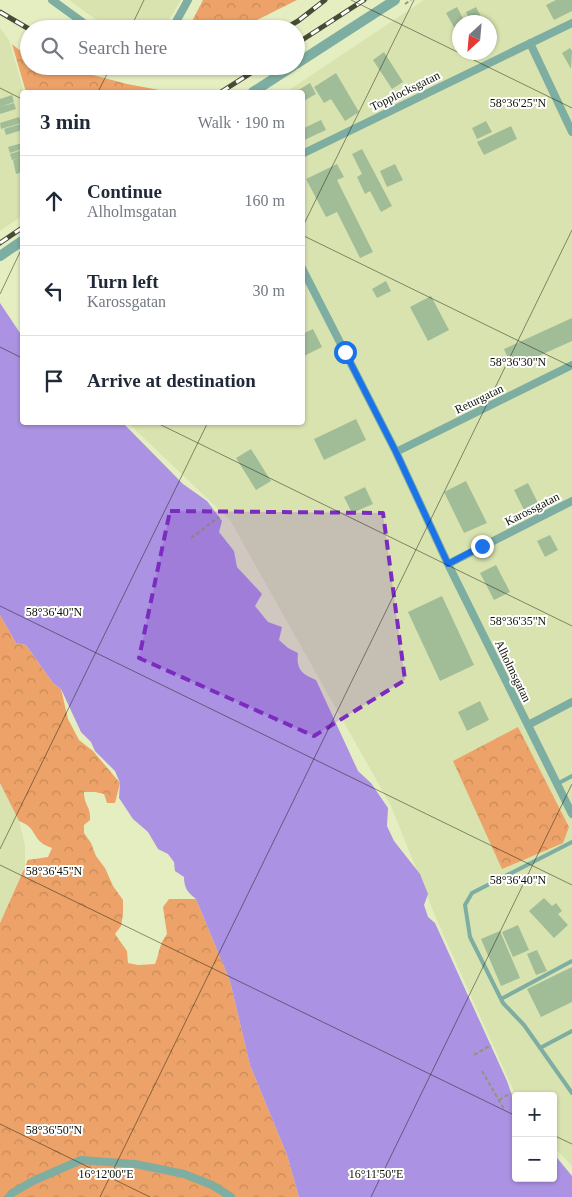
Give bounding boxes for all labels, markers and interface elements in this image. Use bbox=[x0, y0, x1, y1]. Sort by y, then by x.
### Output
north arrow bbox=[452, 15, 497, 60]
search box bbox=[20, 20, 305, 75]
icon: search bbox=[38, 34, 66, 62]
text: Search here bbox=[78, 37, 167, 58]
street label: Topplocksgatan bbox=[368, 68, 442, 114]
text: 58°36'25"N bbox=[490, 96, 547, 110]
text: 3 min bbox=[40, 110, 91, 134]
text: Walk · 190 m bbox=[198, 114, 285, 131]
text: Continue bbox=[87, 181, 162, 202]
icon: ahead bbox=[40, 187, 68, 215]
text: 160 m bbox=[245, 192, 285, 209]
text: Alholmsgatan bbox=[87, 203, 177, 220]
text: Turn left bbox=[87, 271, 159, 292]
icon: left bbox=[40, 277, 68, 305]
text: 30 m bbox=[253, 282, 285, 299]
text: Karossgatan bbox=[87, 293, 166, 310]
route start bbox=[334, 341, 357, 364]
text: 58°36'30"N bbox=[490, 355, 547, 369]
icon: arrive bbox=[40, 367, 68, 395]
text: Arrive at destination bbox=[87, 370, 256, 391]
street label: Returgatan bbox=[452, 381, 506, 417]
street label: Karossgatan bbox=[502, 489, 562, 529]
route end bbox=[471, 535, 494, 558]
text: 58°36'40"N bbox=[26, 605, 83, 619]
text: 58°36'35"N bbox=[490, 614, 547, 628]
street label: Alholmsgatan bbox=[492, 638, 534, 704]
text: 58°36'45"N bbox=[26, 864, 83, 878]
text: 58°36'40"N bbox=[490, 873, 547, 887]
map controls bbox=[512, 1092, 557, 1182]
button: + bbox=[512, 1092, 557, 1137]
text: 58°36'50"N bbox=[26, 1123, 83, 1137]
button: − bbox=[512, 1137, 557, 1182]
text: 16°12'00"E bbox=[78, 1167, 134, 1181]
text: 16°11'50"E bbox=[349, 1167, 403, 1181]

